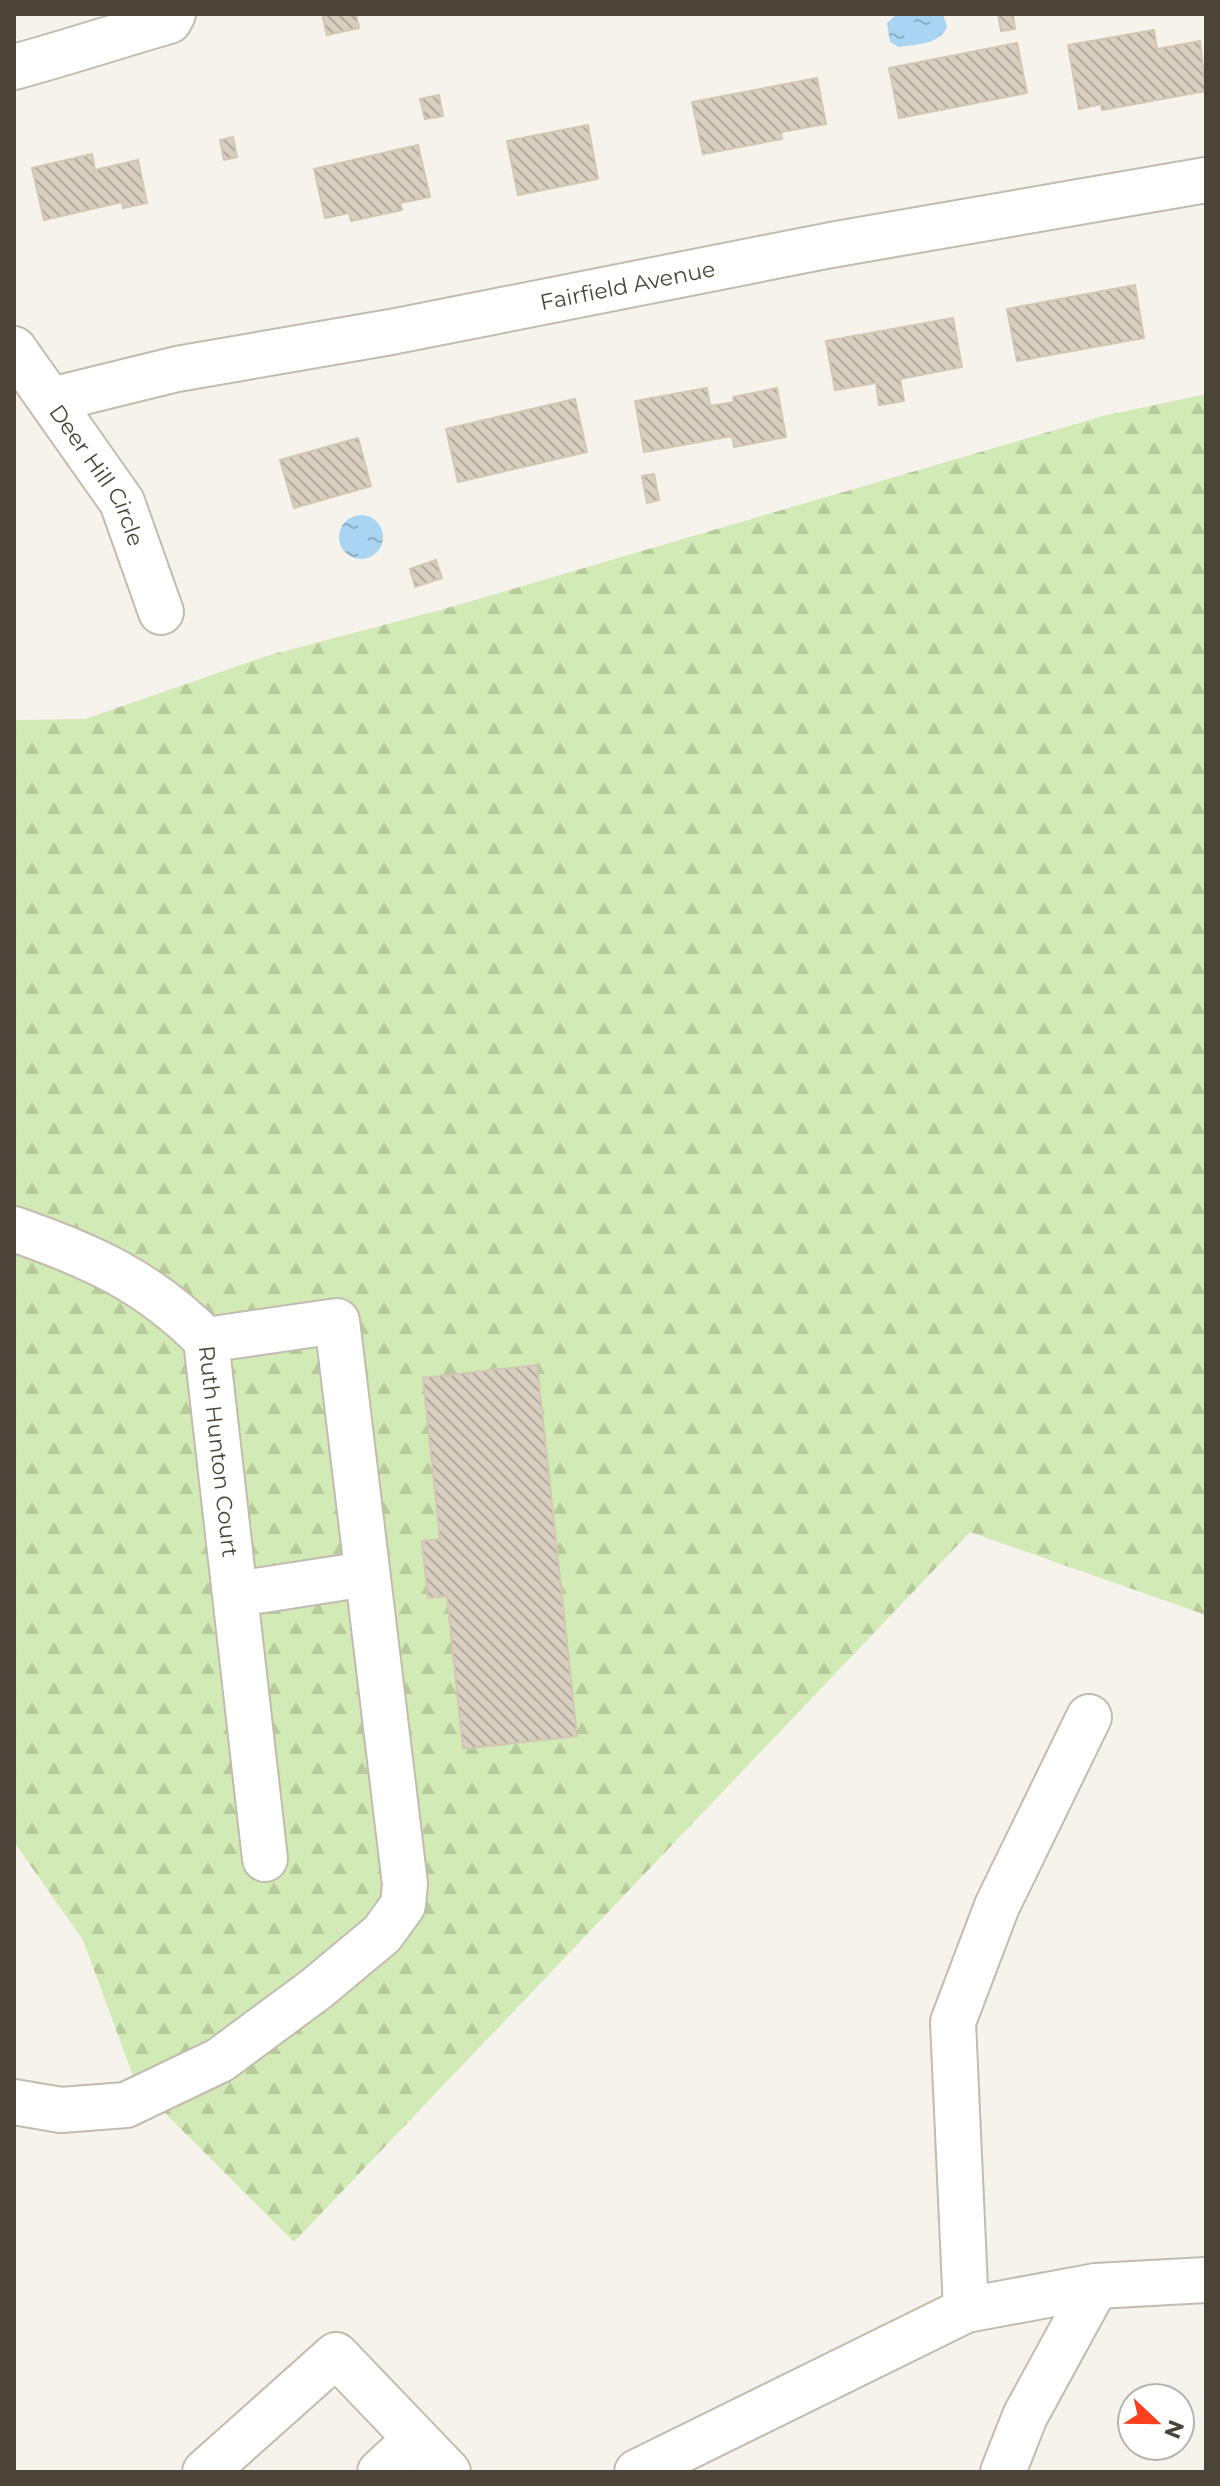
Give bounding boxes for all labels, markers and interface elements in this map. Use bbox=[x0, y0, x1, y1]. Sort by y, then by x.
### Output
street label: Fairfield Avenue bbox=[538, 255, 717, 316]
street label: Deer Hill Circle bbox=[44, 399, 150, 550]
street label: Ruth Hunton Court bbox=[193, 1344, 244, 1558]
north arrow bbox=[1116, 2382, 1196, 2462]
text: N bbox=[1158, 2416, 1190, 2443]

